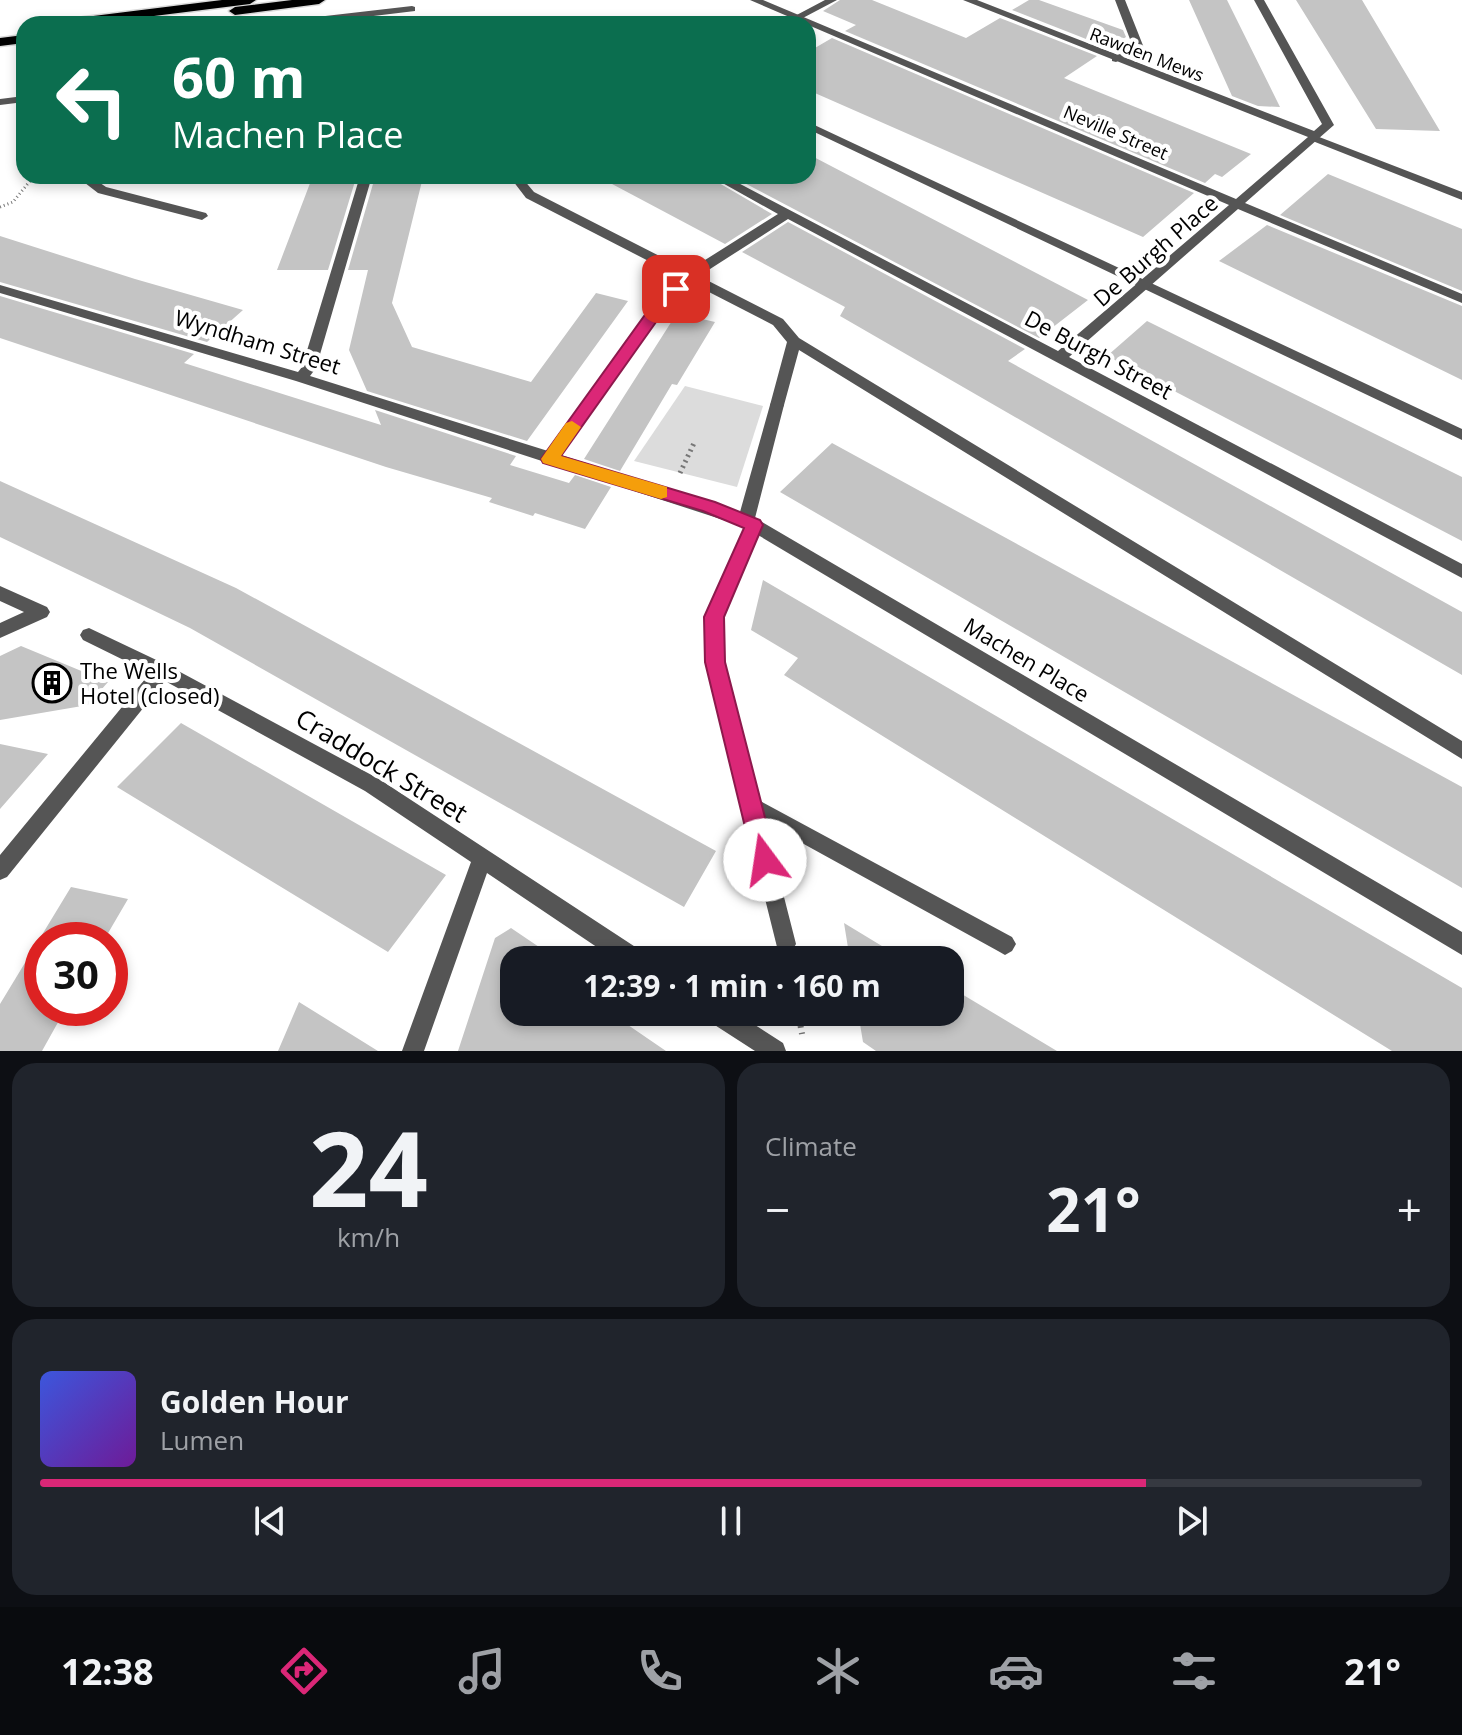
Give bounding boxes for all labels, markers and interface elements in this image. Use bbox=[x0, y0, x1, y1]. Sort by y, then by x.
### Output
street label: Rawden Mews bbox=[1086, 21, 1208, 87]
text: 60 m bbox=[172, 38, 306, 114]
icon: left bbox=[40, 48, 144, 152]
street label: Neville Street bbox=[1060, 99, 1172, 165]
text: Machen Place bbox=[172, 110, 404, 159]
street label: De Burgh Place bbox=[1086, 188, 1224, 312]
pin bbox=[642, 255, 710, 323]
icon: arrive bbox=[654, 267, 698, 311]
street label: Wyndham Street bbox=[172, 302, 345, 380]
street label: De Burgh Street bbox=[1020, 302, 1178, 406]
street label: Machen Place bbox=[959, 610, 1095, 708]
place label: The Wells Hotel (closed) bbox=[80, 655, 220, 710]
building icon: The Wells Hotel (closed) bbox=[31, 662, 73, 704]
street label: Craddock Street bbox=[289, 700, 475, 830]
position arrow bbox=[723, 818, 807, 902]
speed limit sign: 30 bbox=[24, 922, 128, 1026]
text: 12:39 · 1 min · 160 m bbox=[583, 965, 881, 1006]
text: 24 bbox=[309, 1096, 428, 1237]
text: Climate bbox=[765, 1128, 857, 1164]
text: 21° bbox=[1046, 1168, 1141, 1250]
text: − bbox=[765, 1179, 790, 1239]
text: + bbox=[1397, 1179, 1422, 1239]
text: km/h bbox=[337, 1219, 400, 1255]
text: Golden Hour bbox=[160, 1381, 349, 1422]
text: Lumen bbox=[160, 1422, 244, 1458]
icon: previous bbox=[248, 1499, 292, 1543]
icon: pause bbox=[709, 1499, 753, 1543]
icon: next bbox=[1170, 1499, 1214, 1543]
icon: directions bbox=[276, 1643, 332, 1699]
icon: music bbox=[454, 1643, 510, 1699]
icon: phone bbox=[632, 1643, 688, 1699]
icon: climate bbox=[810, 1643, 866, 1699]
icon: car bbox=[988, 1643, 1044, 1699]
icon: filters bbox=[1166, 1643, 1222, 1699]
text: 12:38 bbox=[61, 1647, 154, 1696]
text: 21° bbox=[1344, 1647, 1401, 1696]

